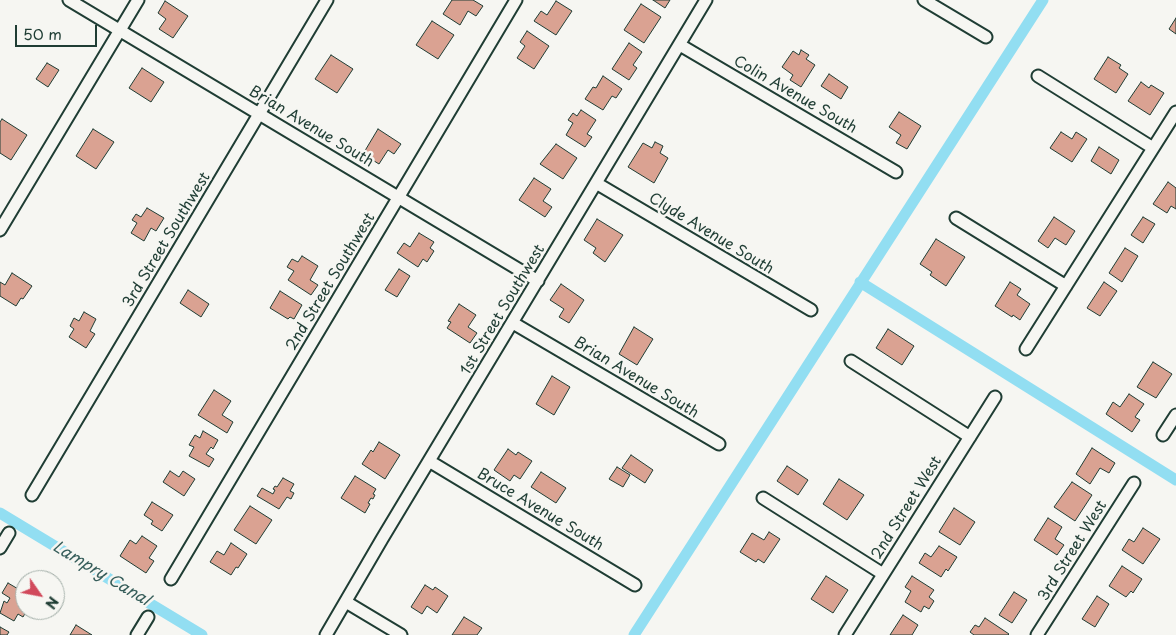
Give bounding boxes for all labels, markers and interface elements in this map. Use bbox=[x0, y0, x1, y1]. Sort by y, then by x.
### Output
scale bar bbox=[18, 15, 100, 47]
text: 50 m bbox=[23, 22, 62, 45]
street label: Colin Avenue South bbox=[730, 52, 860, 138]
street label: Brian Avenue South bbox=[245, 83, 377, 171]
street label: 3rd Street Southwest bbox=[120, 169, 214, 311]
street label: Clyde Avenue South bbox=[645, 190, 777, 278]
street label: 2nd Street Southwest bbox=[283, 210, 379, 354]
street label: 1st Street Southwest bbox=[457, 242, 549, 378]
street label: Brian Avenue South bbox=[570, 334, 702, 422]
street label: 2nd Street West bbox=[868, 453, 946, 563]
street label: Bruce Avenue South bbox=[473, 465, 607, 555]
street label: 3rd Street West bbox=[1035, 497, 1111, 605]
water label: Lampry Canal bbox=[49, 537, 153, 611]
north arrow bbox=[15, 570, 65, 620]
text: N bbox=[40, 593, 64, 613]

